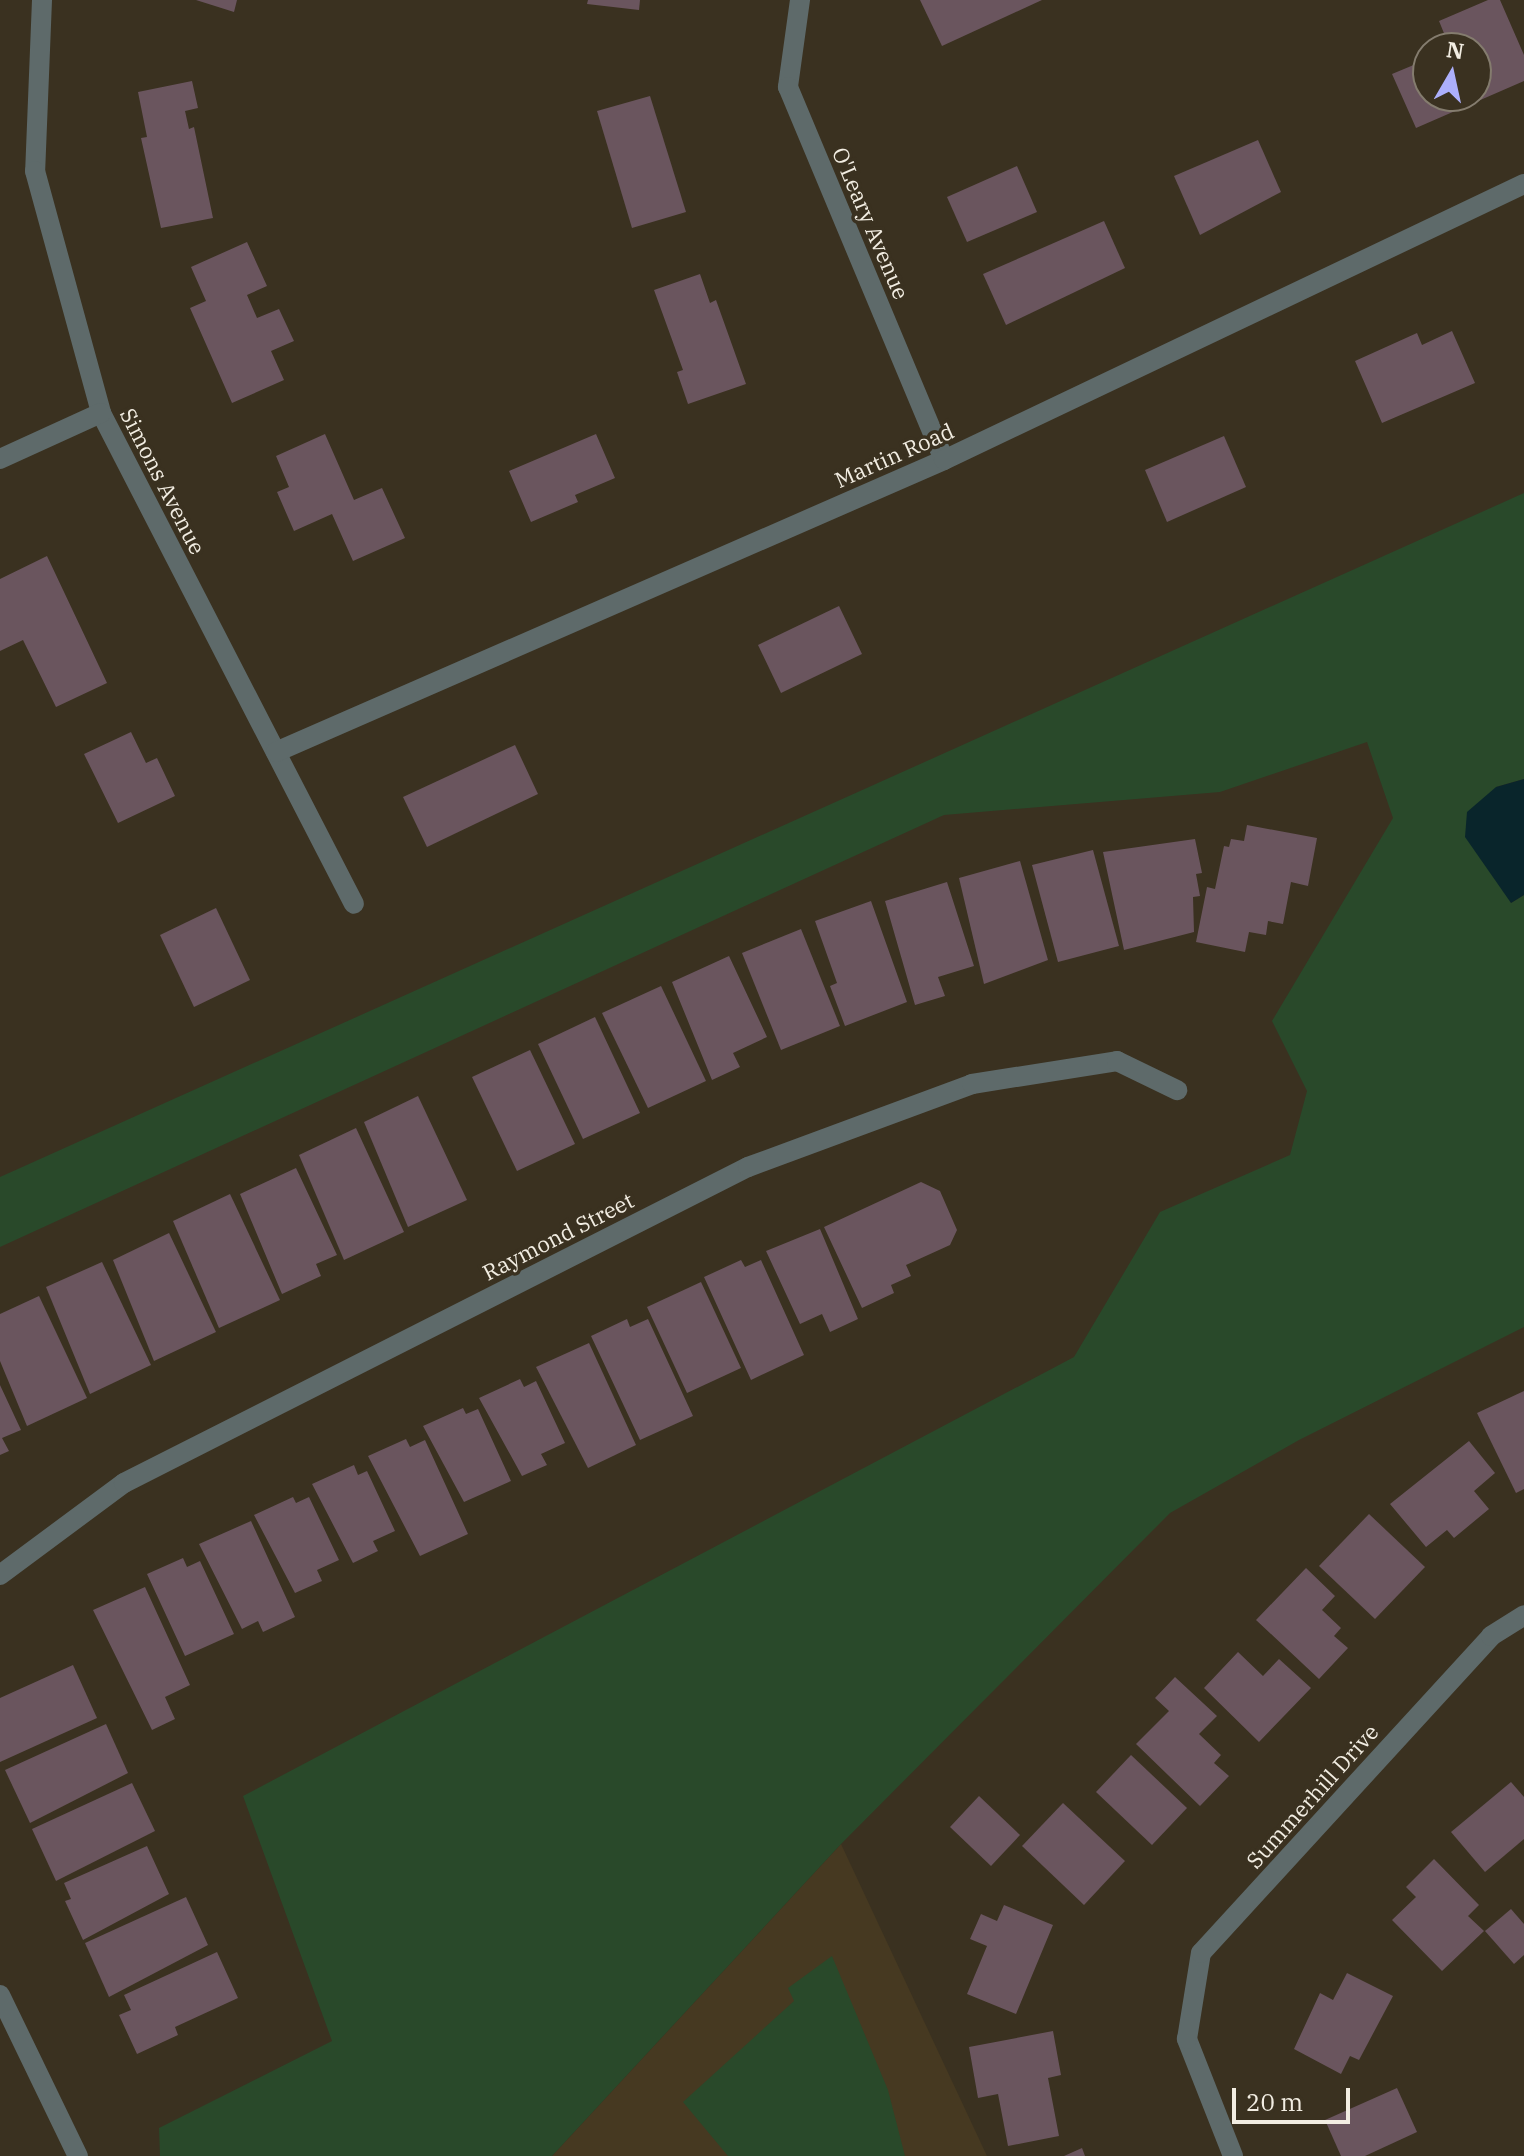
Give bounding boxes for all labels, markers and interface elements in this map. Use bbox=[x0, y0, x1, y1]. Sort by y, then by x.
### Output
north arrow bbox=[1412, 32, 1492, 112]
text: N bbox=[1445, 34, 1466, 65]
street label: O'Leary Avenue bbox=[827, 143, 915, 303]
street label: Simons Avenue bbox=[115, 404, 211, 558]
street label: Martin Road bbox=[830, 417, 958, 493]
street label: Raymond Street bbox=[478, 1187, 638, 1285]
street label: Summerhill Drive bbox=[1240, 1719, 1384, 1873]
scale bar bbox=[1236, 2072, 1354, 2122]
text: 20 m bbox=[1246, 2086, 1303, 2118]

